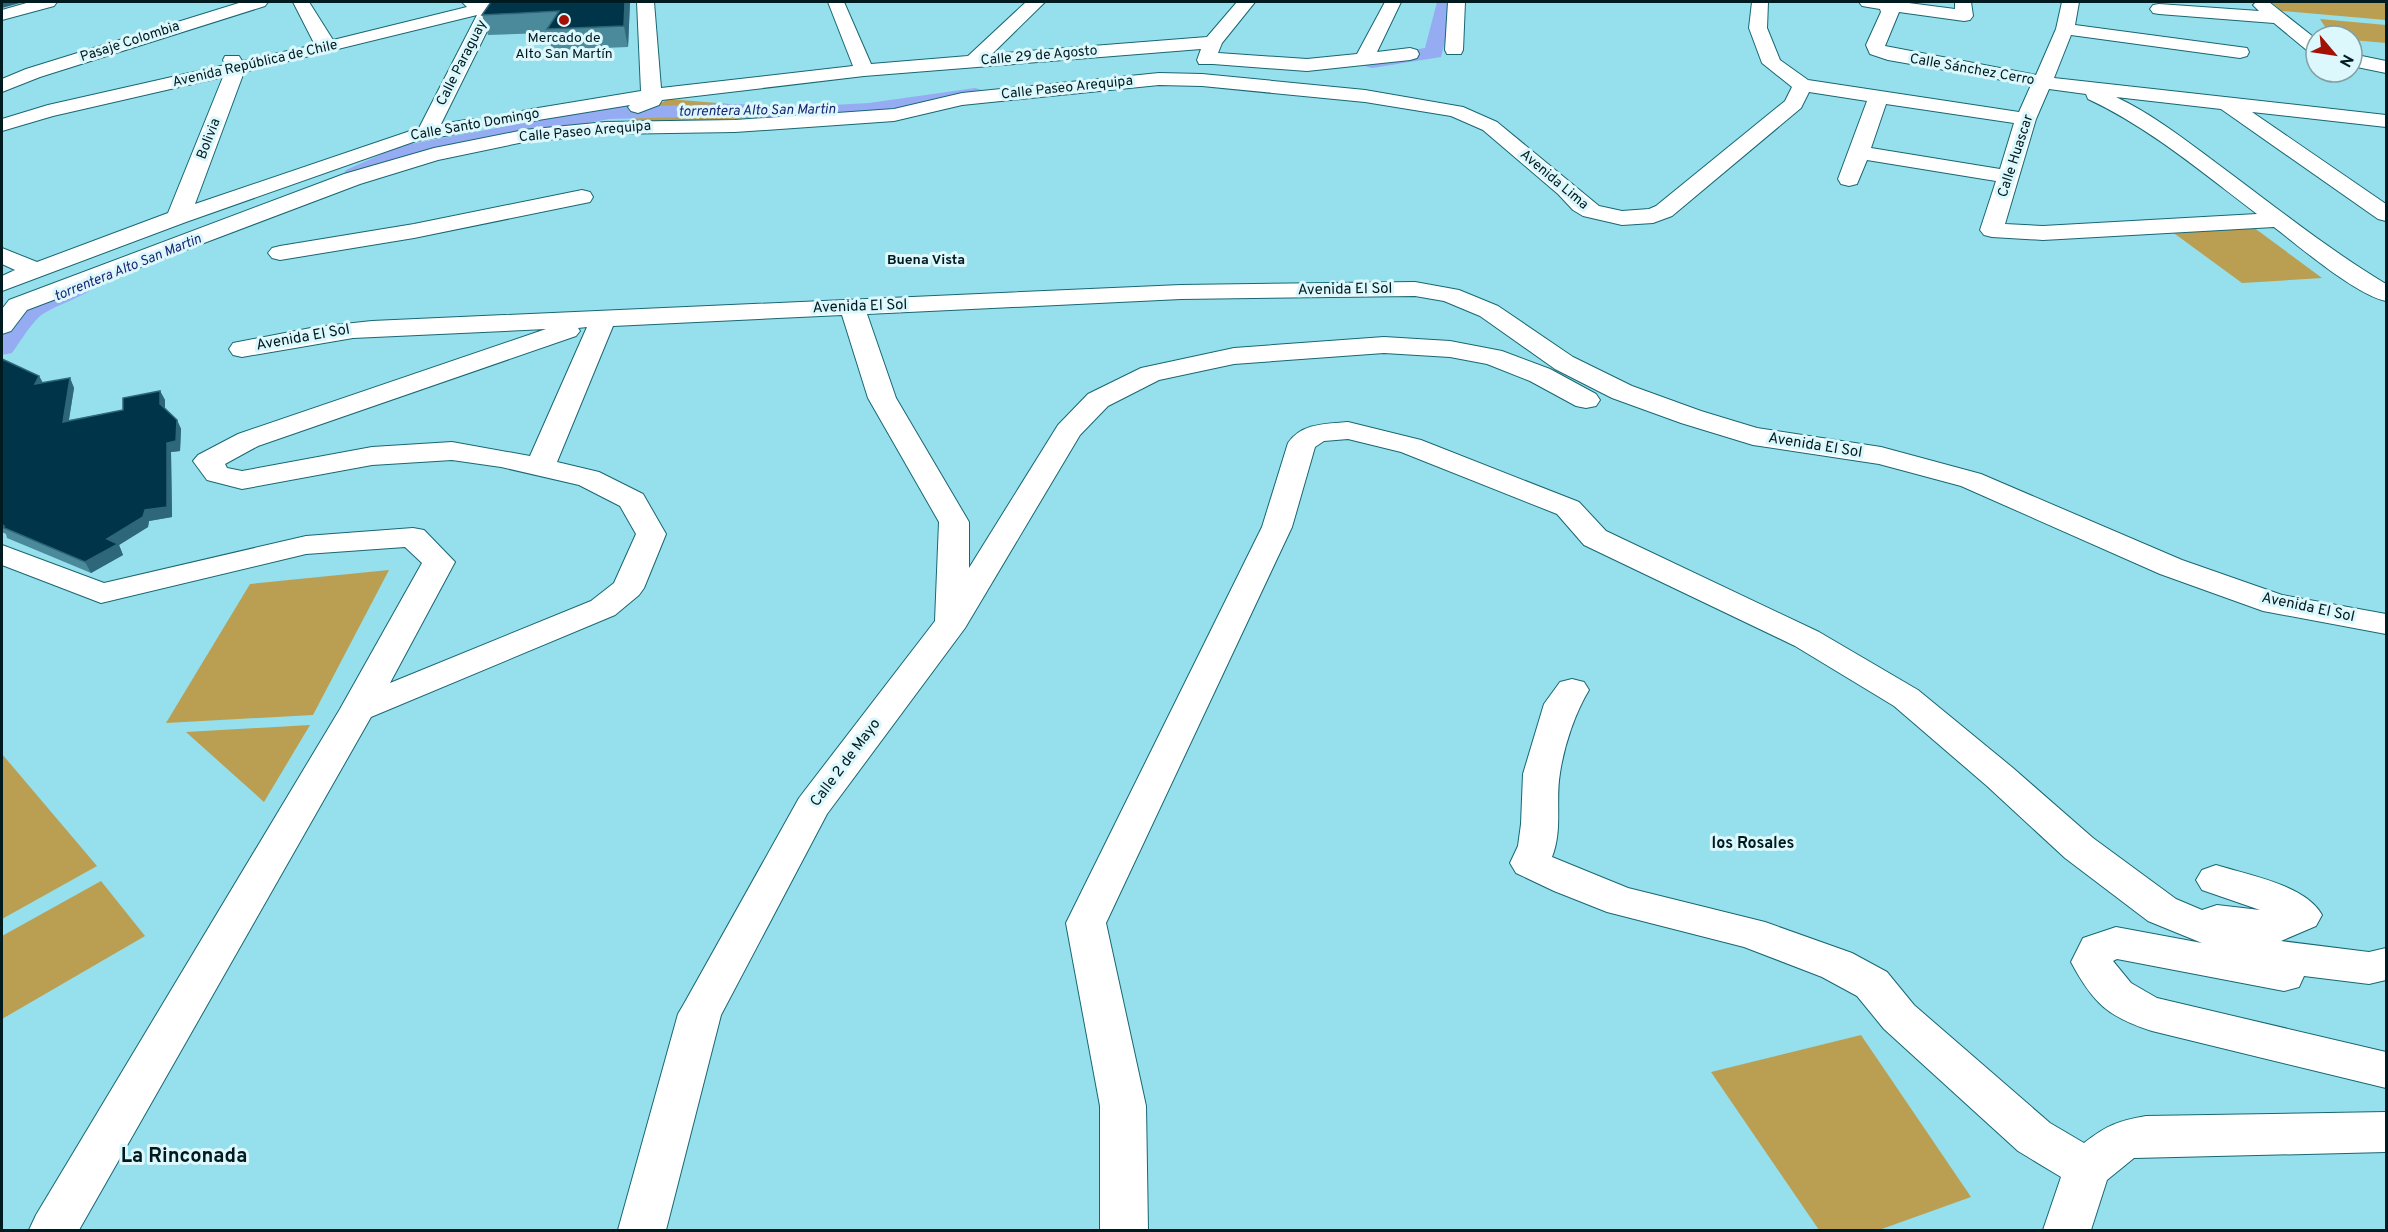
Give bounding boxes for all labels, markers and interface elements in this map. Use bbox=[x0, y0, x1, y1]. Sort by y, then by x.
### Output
marker: Mercado de Alto San Martín bbox=[557, 13, 571, 27]
street label: Calle Paraguay bbox=[433, 17, 491, 109]
street label: Pasaje Colombia bbox=[78, 18, 182, 66]
north arrow bbox=[2304, 24, 2364, 84]
place label: Mercado de Alto San Martín bbox=[515, 30, 613, 63]
street label: Avenida República de Chile bbox=[171, 37, 339, 91]
street label: Calle 29 de Agosto bbox=[980, 42, 1098, 70]
text: N bbox=[2334, 50, 2357, 70]
street label: Calle Sánchez Cerro bbox=[1908, 51, 2036, 89]
street label: Calle Paseo Arequipa bbox=[1000, 73, 1134, 103]
water label: torrentera Alto San Martin bbox=[678, 101, 836, 121]
street label: Calle Santo Domingo bbox=[409, 105, 541, 145]
street label: Calle Huascar bbox=[1995, 112, 2038, 200]
street label: Bolivia bbox=[193, 116, 225, 162]
street label: Calle Paseo Arequipa bbox=[518, 118, 652, 146]
street label: Avenida Lima bbox=[1516, 146, 1592, 214]
water label: torrentera Alto San Martin bbox=[52, 231, 204, 305]
district label: Buena Vista bbox=[887, 252, 965, 269]
street label: Avenida El Sol bbox=[1297, 280, 1393, 300]
street label: Avenida El Sol bbox=[812, 296, 908, 318]
street label: Avenida El Sol bbox=[255, 320, 351, 356]
street label: Avenida El Sol bbox=[1767, 429, 1863, 463]
street label: Avenida El Sol bbox=[2260, 589, 2356, 627]
street label: Calle 2 de Mayo bbox=[807, 715, 885, 811]
district label: los Rosales bbox=[1712, 834, 1795, 854]
district label: La Rinconada bbox=[121, 1144, 247, 1170]

